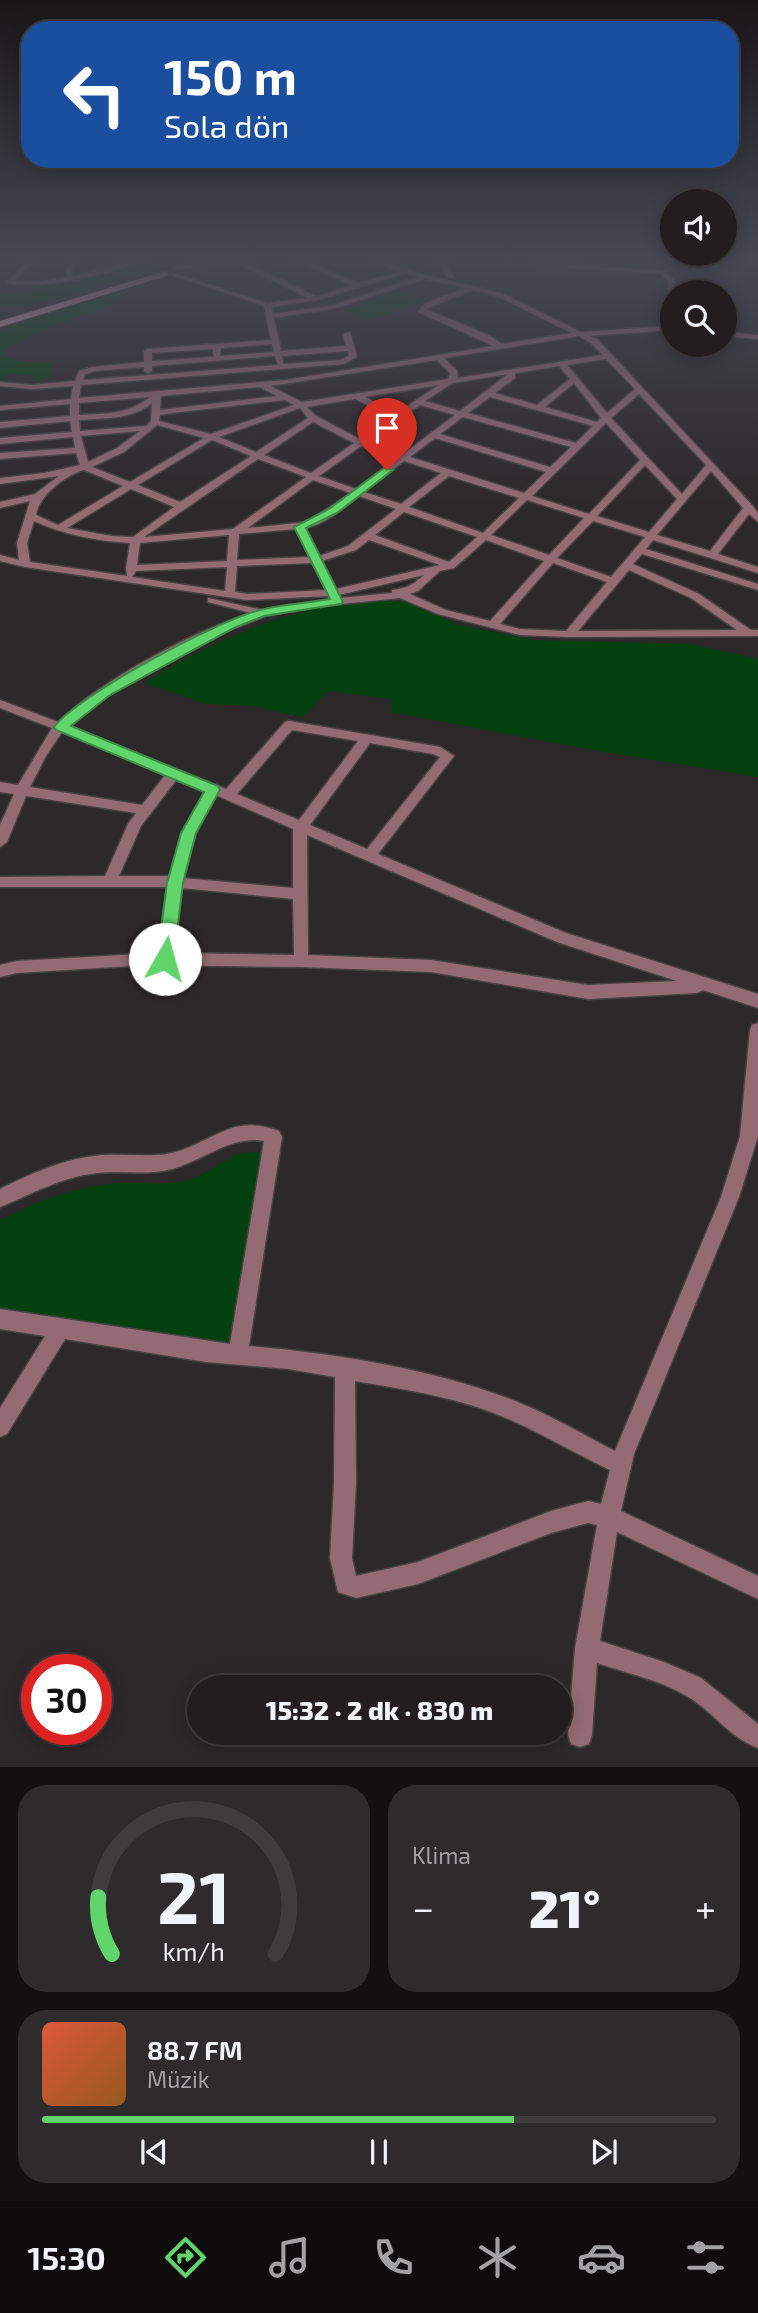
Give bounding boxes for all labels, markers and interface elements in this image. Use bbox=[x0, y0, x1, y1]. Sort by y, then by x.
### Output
text: 150 m bbox=[164, 46, 297, 105]
icon: left bbox=[49, 49, 140, 140]
text: Sola dön bbox=[164, 106, 289, 144]
map controls bbox=[660, 189, 737, 357]
button: sound bbox=[660, 189, 737, 266]
button: search bbox=[660, 280, 737, 357]
pin bbox=[357, 398, 417, 470]
icon: arrive bbox=[368, 409, 406, 447]
position arrow bbox=[128, 922, 202, 996]
speed limit sign: 30 bbox=[21, 1654, 112, 1745]
text: 15:32 · 2 dk · 830 m bbox=[266, 1694, 493, 1725]
text: Klima bbox=[412, 1841, 471, 1869]
text: 21 bbox=[157, 1852, 231, 1940]
text: 21° bbox=[529, 1876, 600, 1938]
text: − bbox=[412, 1884, 434, 1930]
text: + bbox=[695, 1884, 716, 1930]
text: km/h bbox=[163, 1936, 225, 1966]
text: 88.7 FM bbox=[147, 2034, 243, 2065]
text: Müzik bbox=[147, 2065, 209, 2093]
icon: previous bbox=[135, 2133, 173, 2171]
icon: pause bbox=[360, 2133, 398, 2171]
icon: next bbox=[585, 2133, 623, 2171]
icon: directions bbox=[161, 2233, 210, 2282]
icon: music bbox=[265, 2233, 314, 2282]
icon: phone bbox=[369, 2233, 418, 2282]
icon: climate bbox=[473, 2233, 522, 2282]
icon: car bbox=[577, 2233, 626, 2282]
icon: filters bbox=[681, 2233, 730, 2282]
text: 15:30 bbox=[28, 2238, 106, 2276]

